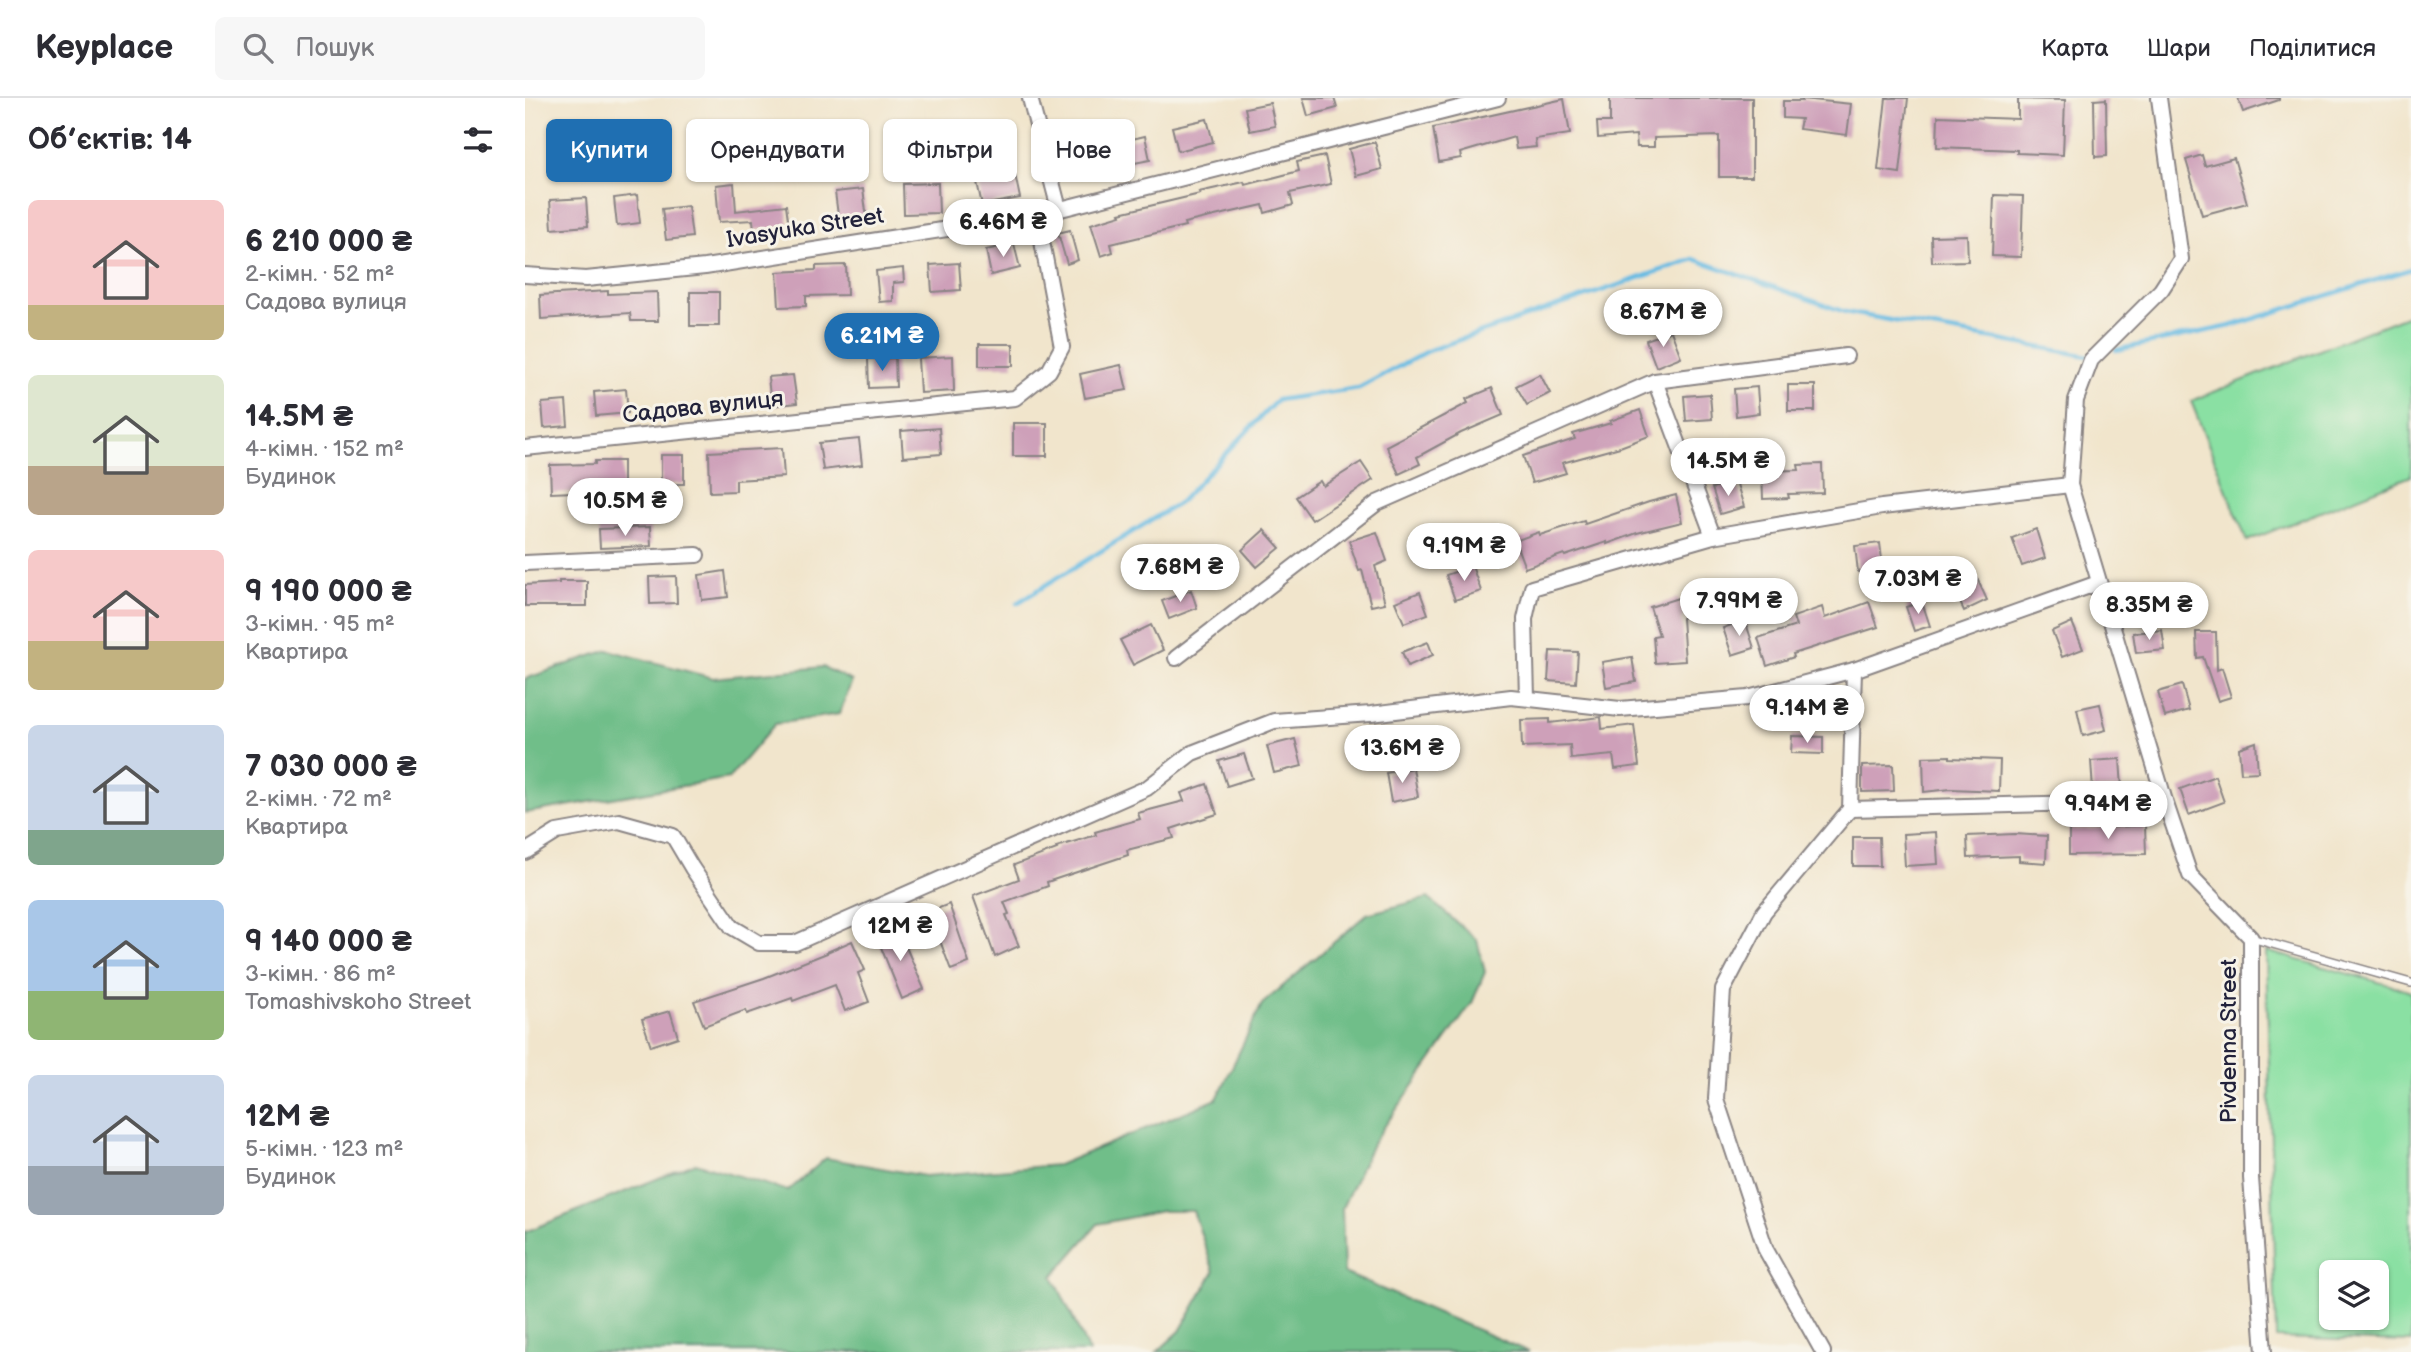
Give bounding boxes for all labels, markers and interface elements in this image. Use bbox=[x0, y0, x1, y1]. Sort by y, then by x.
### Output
search box bbox=[215, 17, 705, 80]
text: Keyplace bbox=[35, 28, 173, 68]
icon: search bbox=[239, 29, 277, 67]
text: Пошук bbox=[295, 33, 374, 64]
text: Карта bbox=[2041, 34, 2109, 63]
text: Шари bbox=[2147, 34, 2211, 63]
text: Поділитися bbox=[2249, 34, 2376, 63]
chip: Купити bbox=[546, 119, 672, 182]
chip: Орендувати bbox=[686, 119, 869, 182]
chip: Фільтри bbox=[883, 119, 1017, 182]
chip: Нове bbox=[1031, 119, 1135, 182]
icon: filters bbox=[459, 121, 497, 159]
text: Об’єктів: 14 bbox=[28, 122, 192, 158]
pin: 6.46M ₴ bbox=[938, 200, 1068, 259]
street label: Ivasyuka Street bbox=[725, 202, 885, 254]
text: 6.46M ₴ bbox=[959, 208, 1047, 236]
text: 6 210 000 ₴ bbox=[245, 224, 412, 260]
icon: home bbox=[84, 228, 168, 312]
text: 2-кімн. · 52 m² bbox=[245, 260, 394, 288]
text: Садова вулиця bbox=[245, 288, 407, 316]
pin: 8.67M ₴ bbox=[1598, 289, 1728, 349]
text: 8.67M ₴ bbox=[1620, 298, 1706, 326]
pin: 6.21M ₴ bbox=[817, 314, 947, 373]
text: 6.21M ₴ bbox=[840, 322, 924, 350]
street label: Садова вулиця bbox=[621, 385, 785, 429]
text: 14.5M ₴ bbox=[245, 399, 353, 435]
icon: home bbox=[84, 403, 168, 487]
text: 4-кімн. · 152 m² bbox=[245, 435, 404, 463]
pin: 14.5M ₴ bbox=[1663, 438, 1793, 498]
text: 14.5M ₴ bbox=[1687, 447, 1769, 475]
text: Будинок bbox=[245, 463, 336, 491]
pin: 10.5M ₴ bbox=[560, 478, 690, 538]
text: 10.5M ₴ bbox=[583, 487, 667, 515]
pin: 9.19M ₴ bbox=[1399, 524, 1529, 583]
text: 9.19M ₴ bbox=[1422, 532, 1506, 560]
pin: 7.68M ₴ bbox=[1115, 545, 1245, 604]
text: 7.68M ₴ bbox=[1137, 553, 1223, 581]
pin: 7.03M ₴ bbox=[1853, 556, 1983, 616]
text: 7.03M ₴ bbox=[1875, 565, 1961, 593]
text: 9 190 000 ₴ bbox=[245, 574, 412, 610]
icon: home bbox=[84, 578, 168, 662]
pin: 7.99M ₴ bbox=[1674, 578, 1804, 638]
pin: 8.35M ₴ bbox=[2084, 582, 2214, 642]
text: 7.99M ₴ bbox=[1696, 587, 1782, 615]
text: 8.35M ₴ bbox=[2106, 591, 2192, 619]
text: 3-кімн. · 95 m² bbox=[245, 610, 395, 638]
text: Квартира bbox=[245, 638, 348, 666]
pin: 9.14M ₴ bbox=[1742, 686, 1872, 745]
text: 9.14M ₴ bbox=[1765, 694, 1849, 722]
pin: 13.6M ₴ bbox=[1337, 726, 1467, 785]
text: 13.6M ₴ bbox=[1360, 734, 1444, 762]
text: 7 030 000 ₴ bbox=[245, 749, 417, 785]
icon: home bbox=[84, 753, 168, 837]
pin: 9.94M ₴ bbox=[2043, 782, 2173, 841]
text: 2-кімн. · 72 m² bbox=[245, 785, 392, 813]
text: 9.94M ₴ bbox=[2065, 790, 2151, 818]
text: Квартира bbox=[245, 813, 348, 841]
pin: 12M ₴ bbox=[851, 904, 949, 963]
text: 12M ₴ bbox=[868, 912, 932, 940]
text: 9 140 000 ₴ bbox=[245, 924, 412, 960]
icon: home bbox=[84, 928, 168, 1012]
street label: Pivdenna Street bbox=[2215, 959, 2243, 1123]
text: 3-кімн. · 86 m² bbox=[245, 960, 396, 988]
text: Tomashivskoho Street bbox=[245, 988, 471, 1016]
text: 12M ₴ bbox=[245, 1099, 330, 1135]
icon: home bbox=[84, 1103, 168, 1187]
text: 5-кімн. · 123 m² bbox=[245, 1135, 403, 1163]
text: Будинок bbox=[245, 1163, 336, 1191]
map controls bbox=[2319, 1260, 2389, 1330]
button: layers bbox=[2319, 1260, 2389, 1330]

